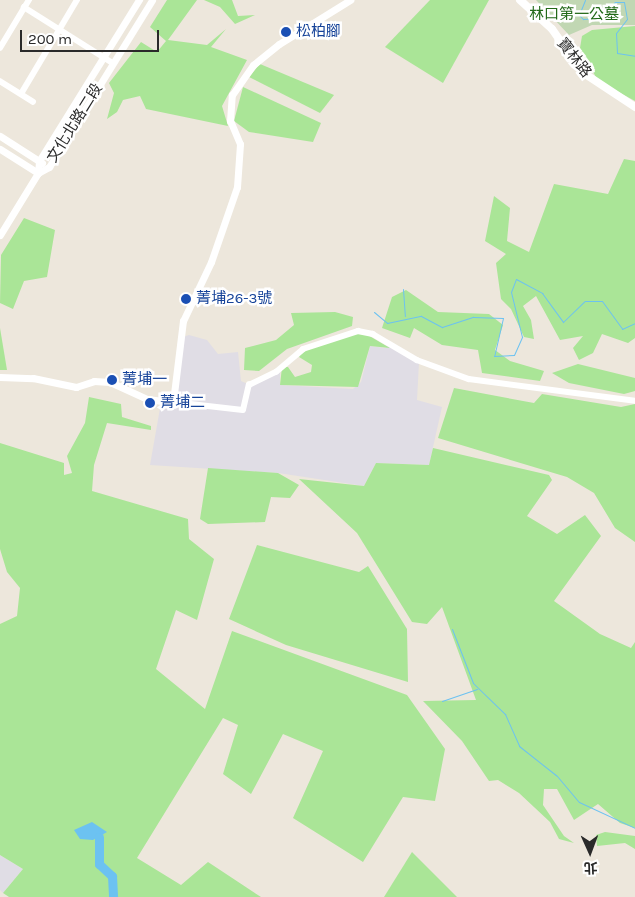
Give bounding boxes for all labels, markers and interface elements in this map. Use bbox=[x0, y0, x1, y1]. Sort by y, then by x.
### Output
park label: 林口第一公墓 bbox=[529, 6, 619, 24]
scale bar bbox=[22, 20, 161, 52]
place label: 松柏腳 bbox=[296, 23, 341, 41]
marker: 松柏腳 bbox=[280, 26, 292, 38]
text: 200 m bbox=[28, 30, 72, 48]
street label: 寶林路 bbox=[553, 35, 595, 81]
street label: 文化北路二段 bbox=[44, 80, 106, 166]
place label: 菁埔26-3號 bbox=[196, 290, 272, 308]
marker: 菁埔26-3號 bbox=[180, 293, 192, 305]
place label: 菁埔一 bbox=[122, 371, 167, 389]
marker: 菁埔一 bbox=[106, 374, 118, 386]
place label: 菁埔二 bbox=[160, 394, 205, 412]
marker: 菁埔二 bbox=[144, 397, 156, 409]
north arrow bbox=[565, 827, 615, 877]
text: 北 bbox=[583, 859, 598, 876]

